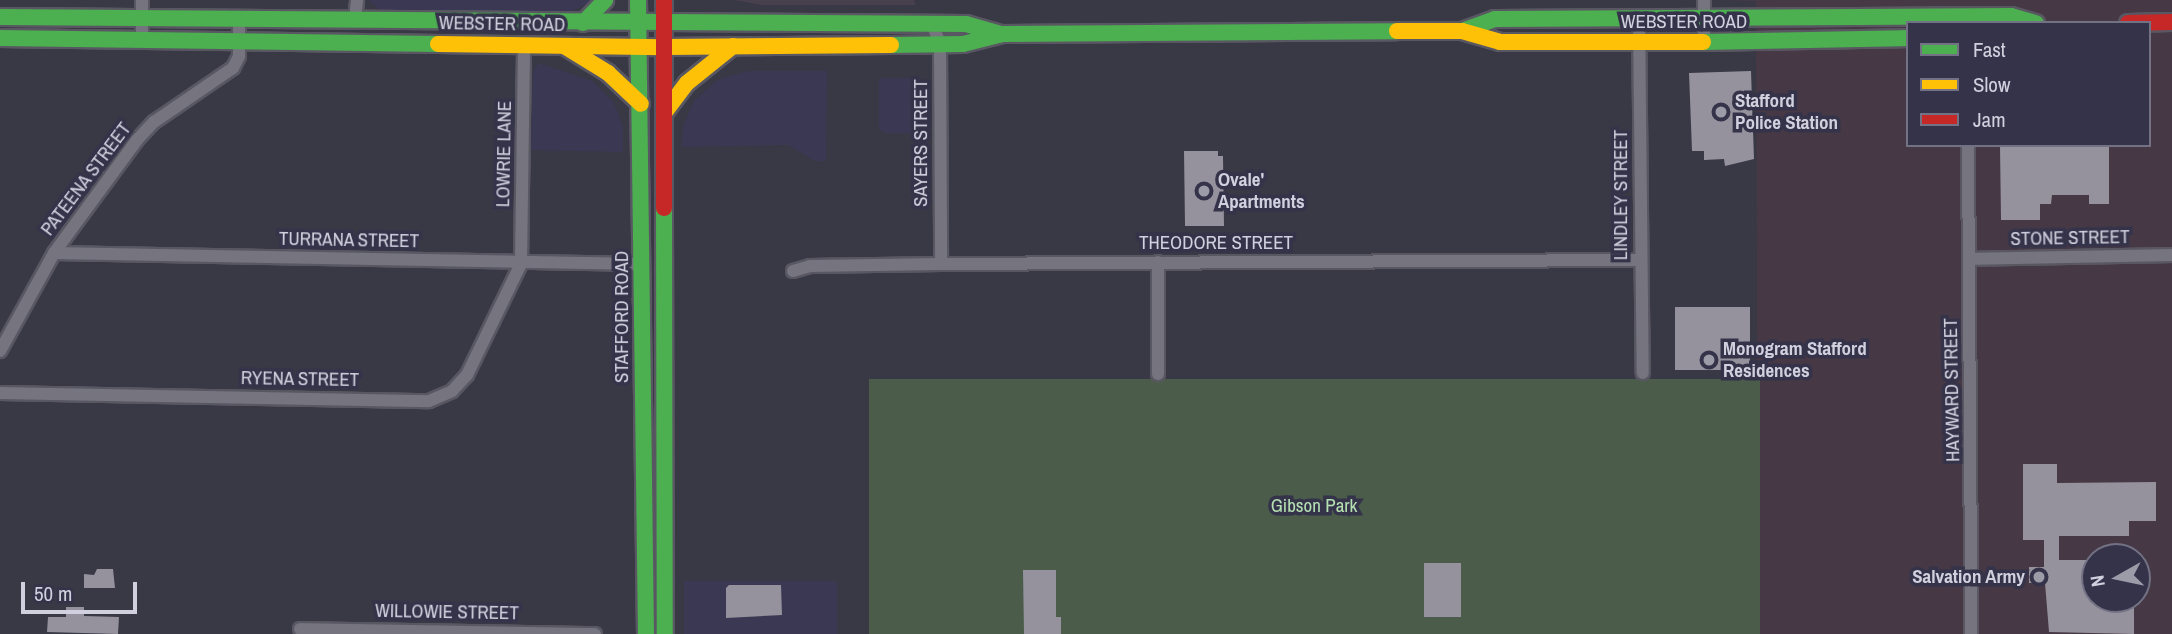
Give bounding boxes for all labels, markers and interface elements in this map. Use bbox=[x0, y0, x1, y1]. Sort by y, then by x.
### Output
street label: WEBSTER ROAD bbox=[439, 11, 565, 37]
street label: WEBSTER ROAD bbox=[1621, 11, 1747, 33]
legend bbox=[1906, 21, 2151, 147]
text: Fast bbox=[1973, 35, 2006, 64]
text: Slow bbox=[1973, 70, 2010, 99]
street label: SAYERS STREET bbox=[910, 79, 932, 207]
place label: Stafford Police Station bbox=[1735, 90, 1838, 134]
street label: LOWRIE LANE bbox=[492, 101, 516, 207]
marker: Stafford Police Station bbox=[1713, 104, 1729, 120]
text: Jam bbox=[1973, 105, 2006, 134]
street label: PATEENA STREET bbox=[36, 118, 136, 240]
street label: LINDLEY STREET bbox=[1610, 130, 1632, 260]
place label: Ovale' Apartments bbox=[1218, 169, 1305, 213]
marker: Ovale' Apartments bbox=[1196, 183, 1212, 199]
street label: STONE STREET bbox=[2010, 226, 2130, 250]
street label: TURRANA STREET bbox=[278, 227, 420, 253]
street label: THEODORE STREET bbox=[1139, 232, 1293, 254]
street label: STAFFORD ROAD bbox=[611, 251, 633, 383]
street label: HAYWARD STREET bbox=[1939, 318, 1965, 462]
place label: Monogram Stafford Residences bbox=[1723, 338, 1867, 382]
marker: Monogram Stafford Residences bbox=[1701, 352, 1717, 368]
street label: RYENA STREET bbox=[240, 367, 360, 391]
park label: Gibson Park bbox=[1271, 495, 1357, 517]
north arrow bbox=[2081, 543, 2151, 613]
place label: Salvation Army bbox=[1912, 566, 2025, 588]
scale bar bbox=[24, 568, 140, 612]
marker: Salvation Army bbox=[2031, 569, 2047, 585]
text: N bbox=[2084, 573, 2111, 589]
text: 50 m bbox=[34, 579, 72, 608]
street label: WILLOWIE STREET bbox=[375, 599, 519, 625]

